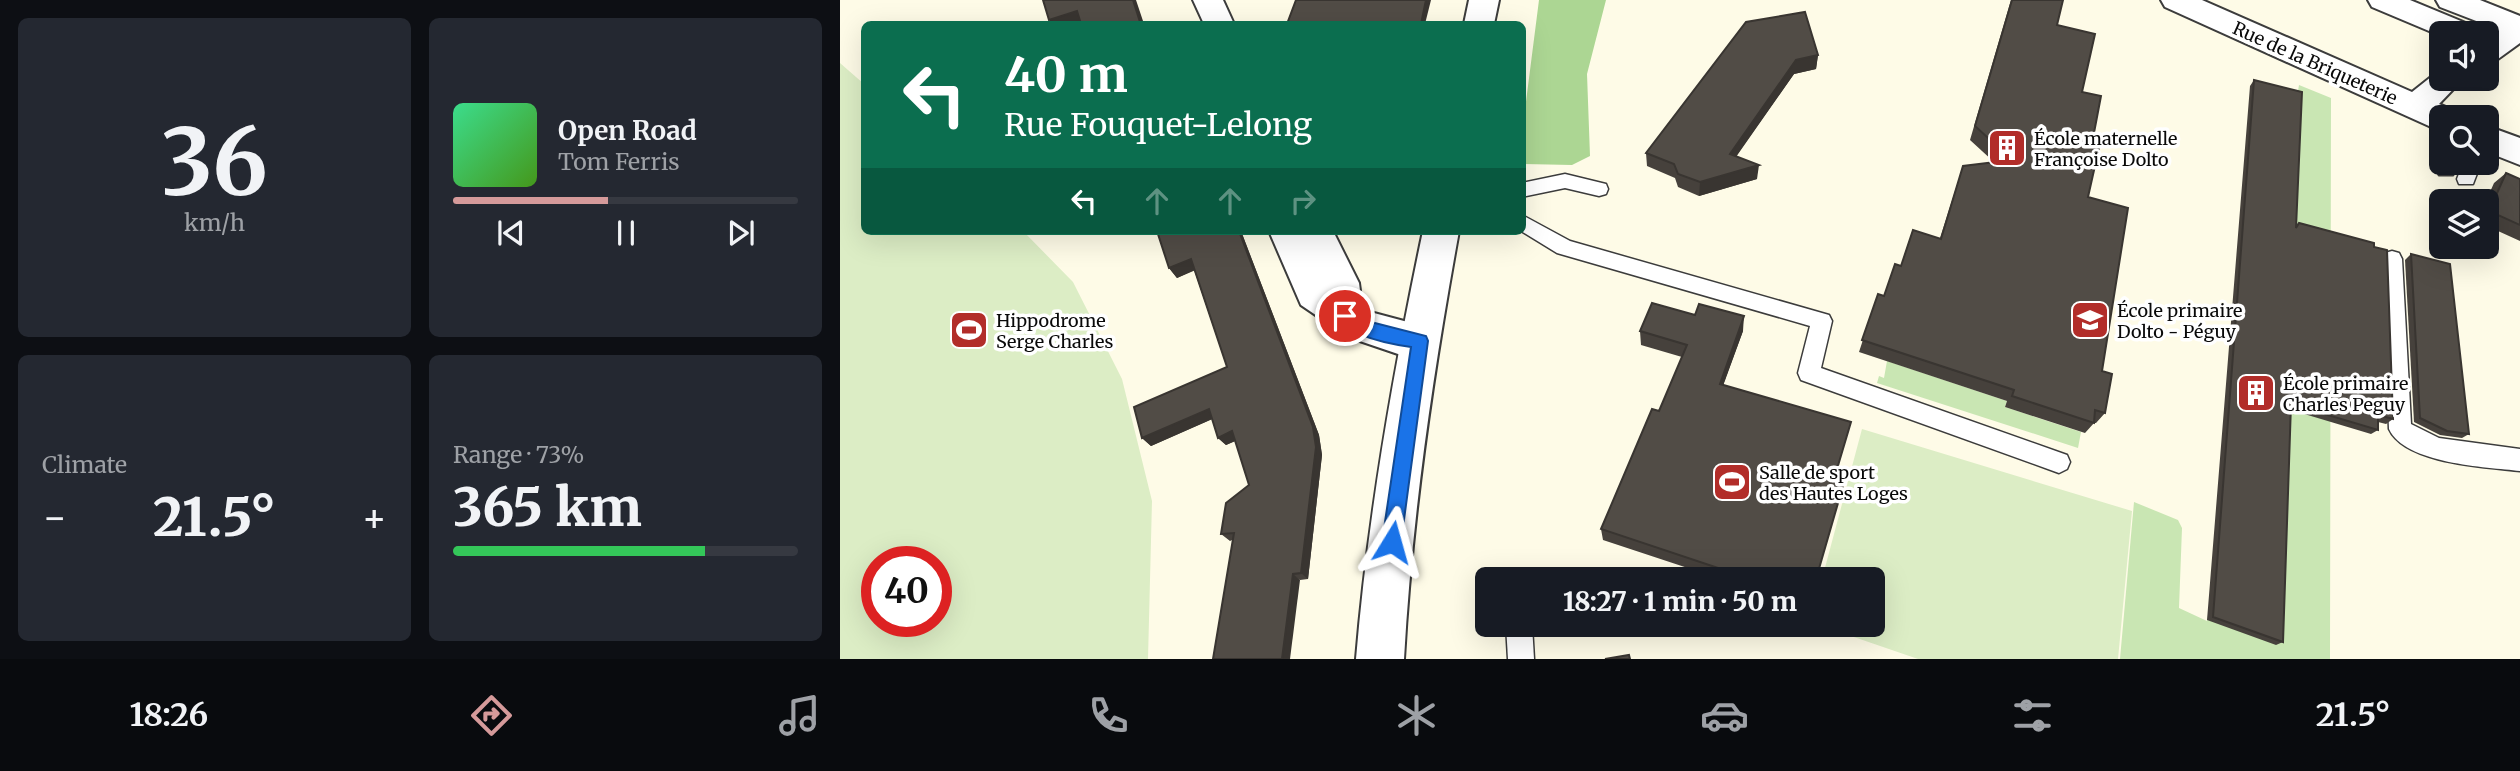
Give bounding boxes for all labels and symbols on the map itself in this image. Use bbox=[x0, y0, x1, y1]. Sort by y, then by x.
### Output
street label: Rue de la Briqueterie bbox=[2229, 16, 2401, 110]
building icon: École maternelle Françoise Dolto bbox=[1986, 127, 2028, 169]
place label: École maternelle Françoise Dolto bbox=[2034, 127, 2178, 171]
pin bbox=[1315, 286, 1375, 346]
school or university icon: École primaire Dolto - Péguy bbox=[2069, 299, 2111, 341]
place label: École primaire Dolto - Péguy bbox=[2117, 299, 2242, 343]
sports icon: Hippodrome Serge Charles bbox=[948, 309, 990, 351]
place label: Hippodrome Serge Charles bbox=[996, 309, 1113, 353]
building icon: École primaire Charles Peguy bbox=[2235, 372, 2277, 414]
place label: École primaire Charles Peguy bbox=[2283, 372, 2408, 416]
sports icon: Salle de sport des Hautes Loges bbox=[1711, 461, 1753, 503]
place label: Salle de sport des Hautes Loges bbox=[1759, 461, 1908, 505]
position arrow bbox=[1355, 505, 1429, 579]
speed limit sign: 40 bbox=[861, 546, 952, 637]

